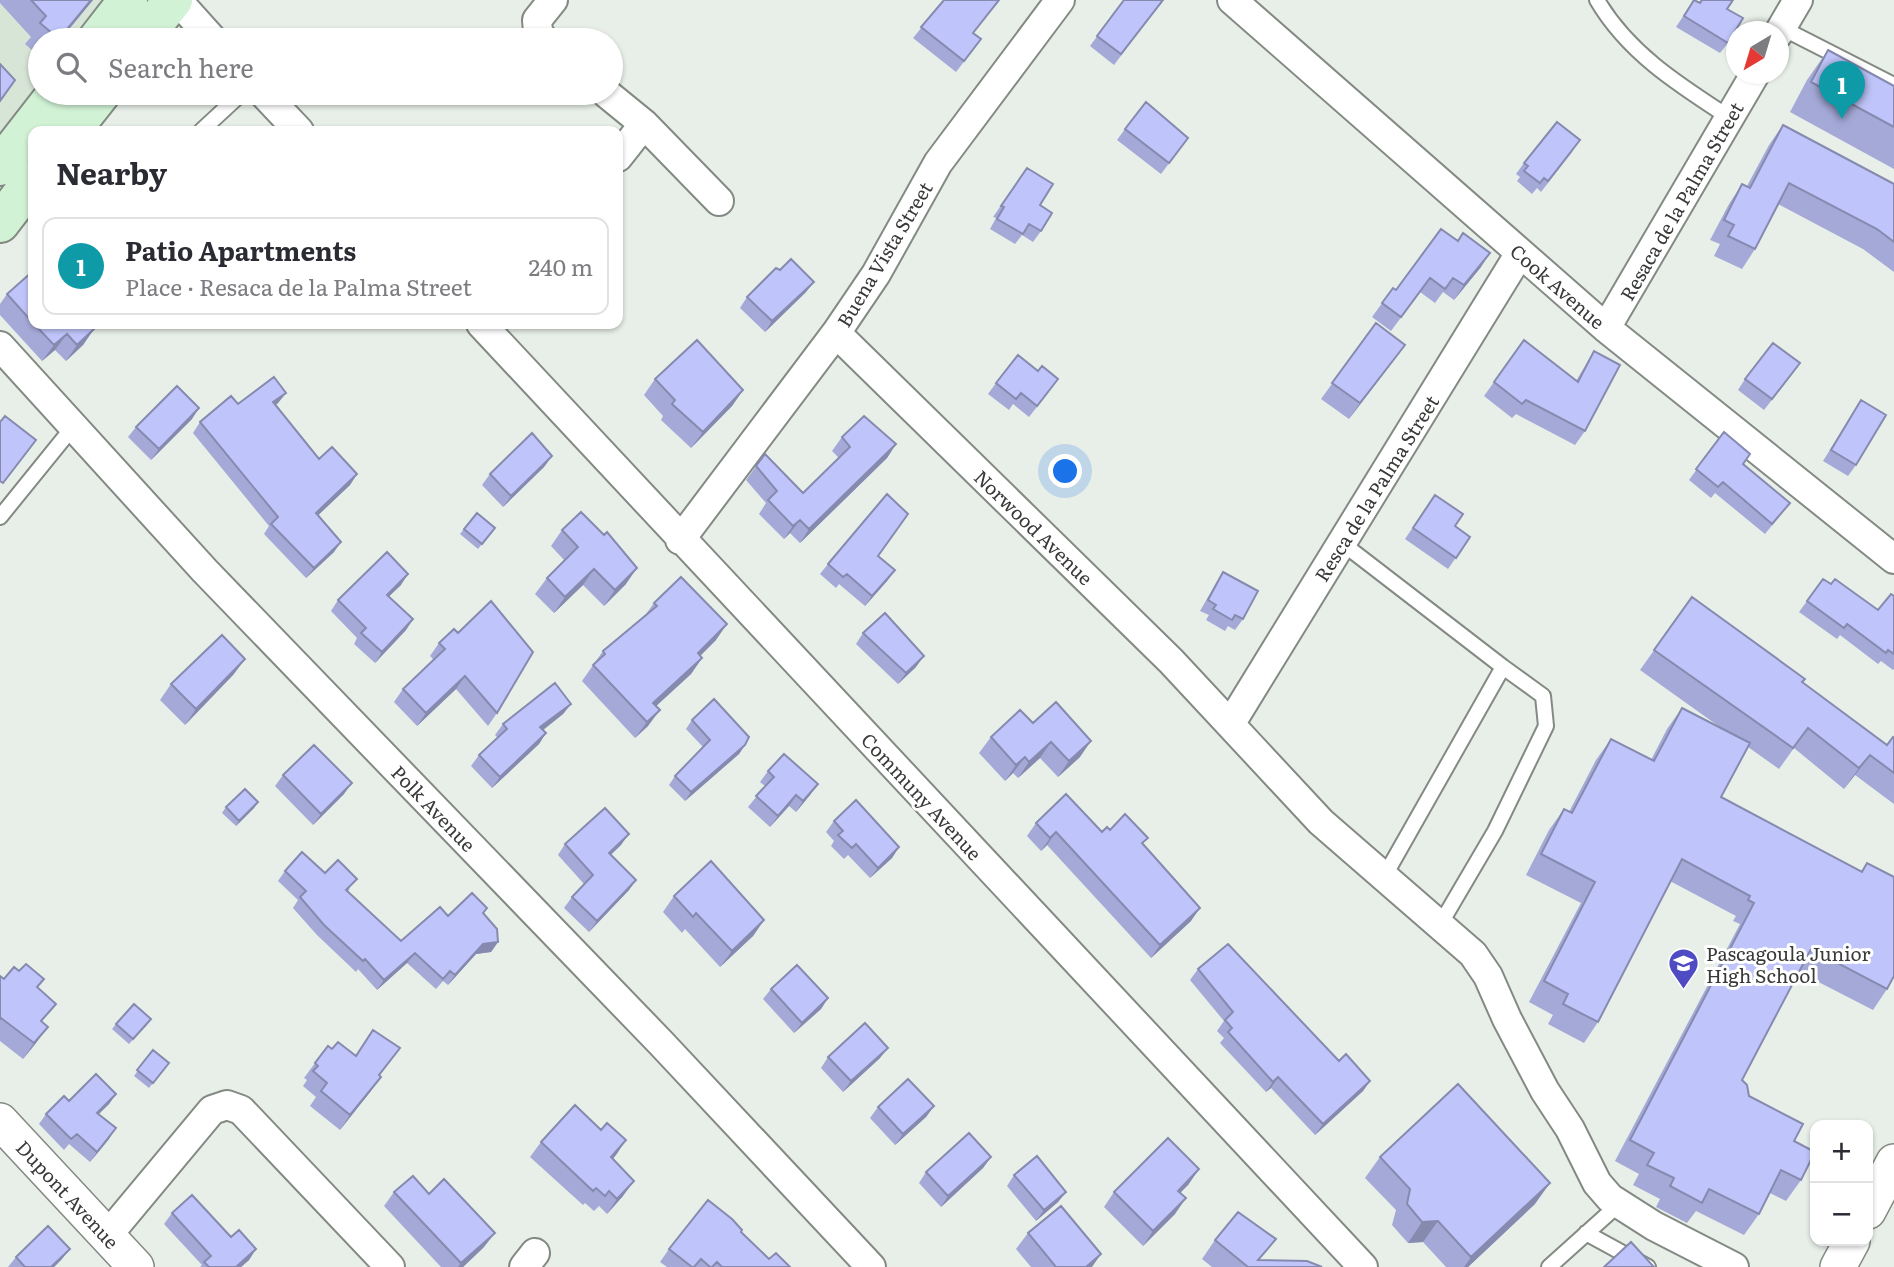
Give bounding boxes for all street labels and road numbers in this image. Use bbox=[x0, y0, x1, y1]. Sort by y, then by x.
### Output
street label: Resaca de la Palma Street bbox=[1613, 96, 1750, 306]
street label: Buena Vista Street bbox=[829, 176, 939, 332]
street label: Cook Avenue bbox=[1505, 237, 1612, 335]
street label: Resca de la Palma Street bbox=[1307, 389, 1445, 587]
street label: Norwood Avenue bbox=[968, 463, 1100, 591]
street label: Communy Avenue bbox=[855, 726, 989, 866]
street label: Polk Avenue bbox=[385, 758, 483, 858]
street label: Dupont Avenue bbox=[10, 1133, 126, 1255]

